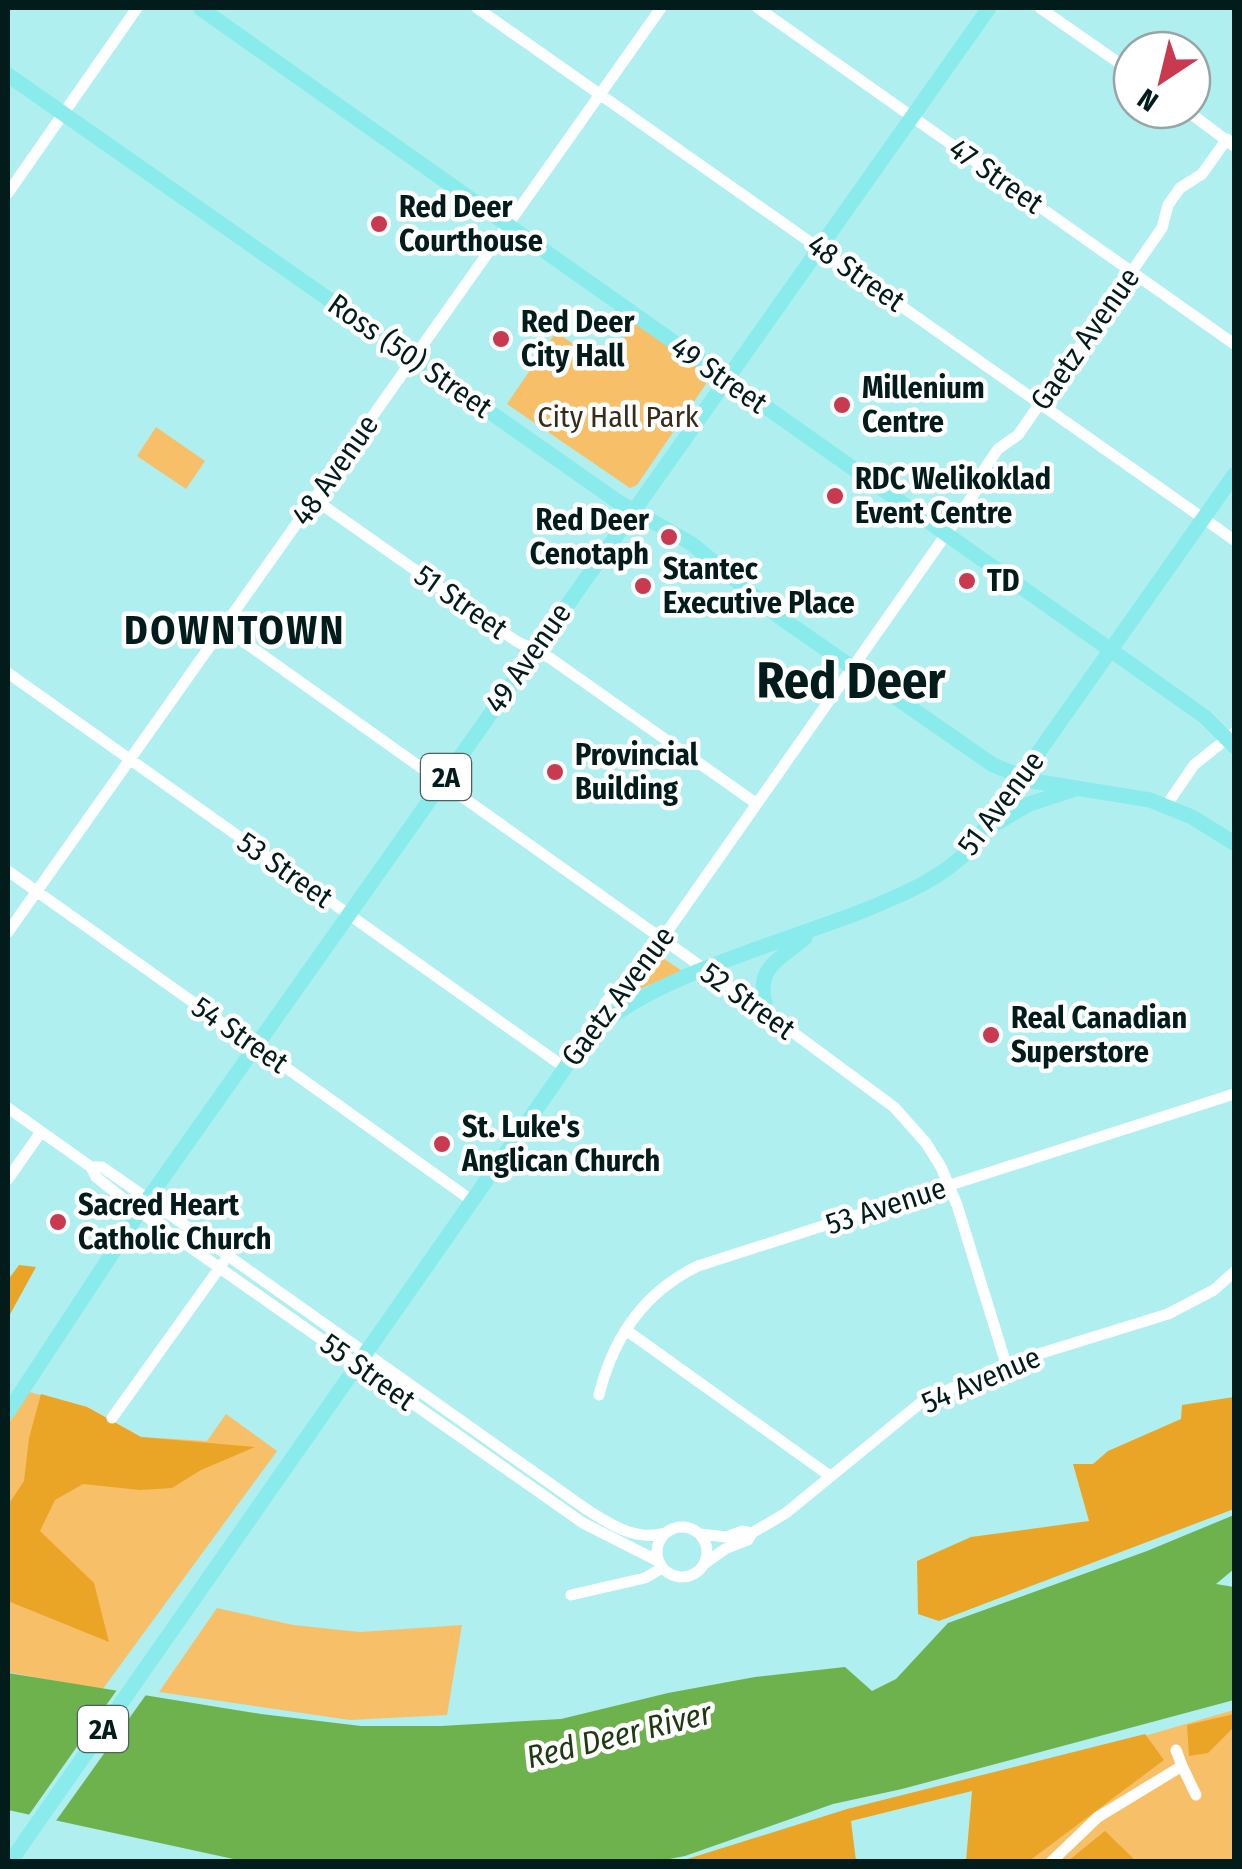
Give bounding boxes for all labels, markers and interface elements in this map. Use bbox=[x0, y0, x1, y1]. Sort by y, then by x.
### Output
north arrow bbox=[1112, 30, 1212, 130]
text: N bbox=[1132, 82, 1164, 118]
street label: 47 Street bbox=[942, 131, 1050, 222]
place label: Red Deer Courthouse bbox=[399, 189, 543, 259]
marker: Red Deer Courthouse bbox=[368, 213, 390, 235]
street label: 48 Street bbox=[800, 227, 912, 319]
street label: Gaetz Avenue bbox=[1023, 261, 1147, 417]
street label: Ross (50) Street bbox=[321, 286, 499, 426]
place label: Red Deer City Hall bbox=[521, 304, 635, 374]
marker: Red Deer City Hall bbox=[490, 328, 512, 350]
street label: 49 Street bbox=[664, 329, 774, 421]
place label: Millenium Centre bbox=[862, 370, 985, 440]
marker: Millenium Centre bbox=[831, 394, 853, 416]
park label: City Hall Park bbox=[537, 399, 699, 435]
street label: 48 Avenue bbox=[284, 408, 386, 532]
place label: RDC Welikoklad Event Centre bbox=[855, 461, 1051, 531]
marker: RDC Welikoklad Event Centre bbox=[824, 485, 846, 507]
place label: Red Deer Cenotaph bbox=[530, 502, 650, 572]
marker: Red Deer Cenotaph bbox=[658, 526, 680, 548]
place label: Stantec Executive Place bbox=[663, 551, 855, 621]
street label: 51 Street bbox=[408, 557, 514, 647]
place label: TD bbox=[987, 563, 1020, 599]
marker: TD bbox=[956, 570, 978, 592]
marker: Stantec Executive Place bbox=[632, 575, 654, 597]
street label: 49 Avenue bbox=[477, 596, 579, 720]
district label: DOWNTOWN bbox=[124, 607, 346, 655]
district label: Red Deer bbox=[756, 651, 946, 711]
place label: Provincial Building bbox=[575, 737, 699, 807]
street label: 51 Avenue bbox=[950, 744, 1052, 862]
road number: 2A bbox=[421, 754, 471, 800]
marker: Provincial Building bbox=[544, 761, 566, 783]
street label: 53 Street bbox=[230, 824, 340, 916]
street label: Gaetz Avenue bbox=[554, 919, 682, 1073]
street label: 52 Street bbox=[694, 955, 802, 1047]
street label: 54 Street bbox=[185, 989, 295, 1081]
place label: Real Canadian Superstore bbox=[1011, 1000, 1187, 1070]
marker: Real Canadian Superstore bbox=[980, 1024, 1002, 1046]
place label: St. Luke's Anglican Church bbox=[461, 1109, 660, 1179]
marker: St. Luke's Anglican Church bbox=[431, 1133, 453, 1155]
street label: 53 Avenue bbox=[821, 1170, 951, 1242]
place label: Sacred Heart Catholic Church bbox=[78, 1187, 272, 1257]
marker: Sacred Heart Catholic Church bbox=[47, 1211, 69, 1233]
street label: 55 Street bbox=[314, 1326, 423, 1418]
street label: 54 Avenue bbox=[916, 1339, 1046, 1421]
water label: Red Deer River bbox=[523, 1693, 716, 1776]
road number: 2A bbox=[78, 1706, 128, 1752]

